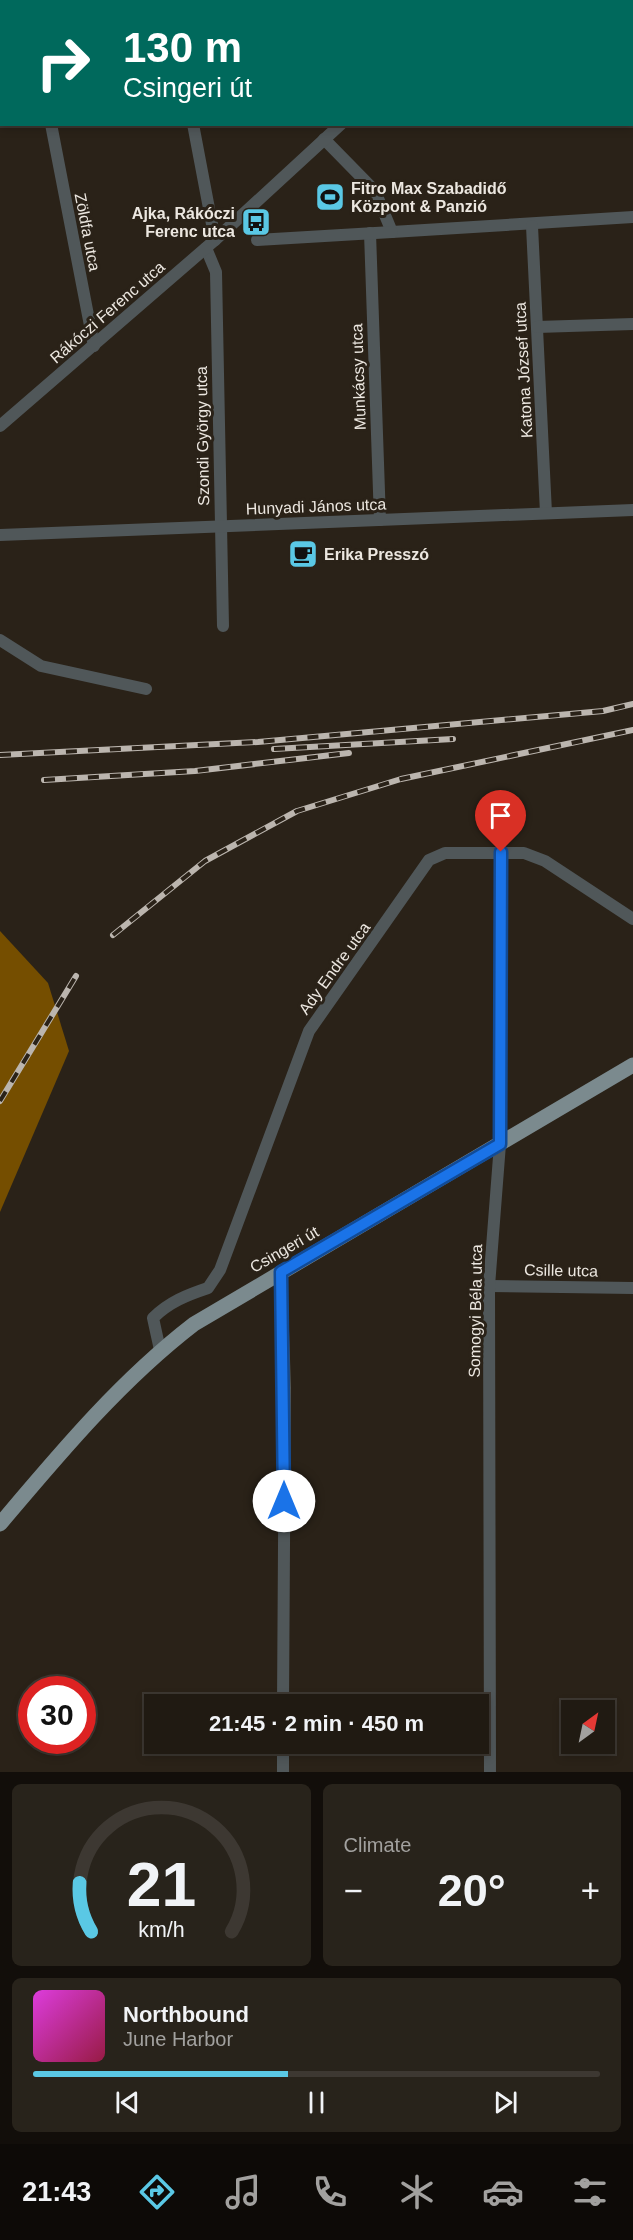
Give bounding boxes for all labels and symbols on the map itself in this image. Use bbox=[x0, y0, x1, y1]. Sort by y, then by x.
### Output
place label: Fitro Max Szabadidő Központ & Panzió bbox=[351, 180, 507, 215]
sports icon: Fitro Max Szabadidő Központ & Panzió bbox=[314, 181, 346, 213]
street label: Zöldfa utca bbox=[72, 192, 103, 273]
place label: Ajka, Rákóczi Ferenc utca bbox=[132, 205, 235, 240]
bus stop icon: Ajka, Rákóczi Ferenc utca bbox=[240, 206, 272, 238]
street label: Rákóczi Ferenc utca bbox=[47, 258, 168, 367]
street label: Katona József utca bbox=[511, 301, 536, 438]
street label: Munkácsy utca bbox=[348, 323, 369, 431]
street label: Szondi György utca bbox=[193, 366, 212, 506]
street label: Hunyadi János utca bbox=[245, 496, 387, 517]
cafe icon: Erika Presszó bbox=[287, 538, 319, 570]
place label: Erika Presszó bbox=[324, 546, 429, 563]
pin bbox=[475, 790, 526, 852]
street label: Ady Endre utca bbox=[295, 919, 373, 1018]
street label: Csingeri út bbox=[247, 1223, 322, 1276]
street label: Somogyi Béla utca bbox=[466, 1244, 485, 1378]
street label: Csille utca bbox=[524, 1261, 598, 1280]
position arrow bbox=[252, 1469, 316, 1533]
speed limit sign: 30 bbox=[18, 1676, 96, 1754]
north arrow bbox=[561, 1700, 615, 1754]

